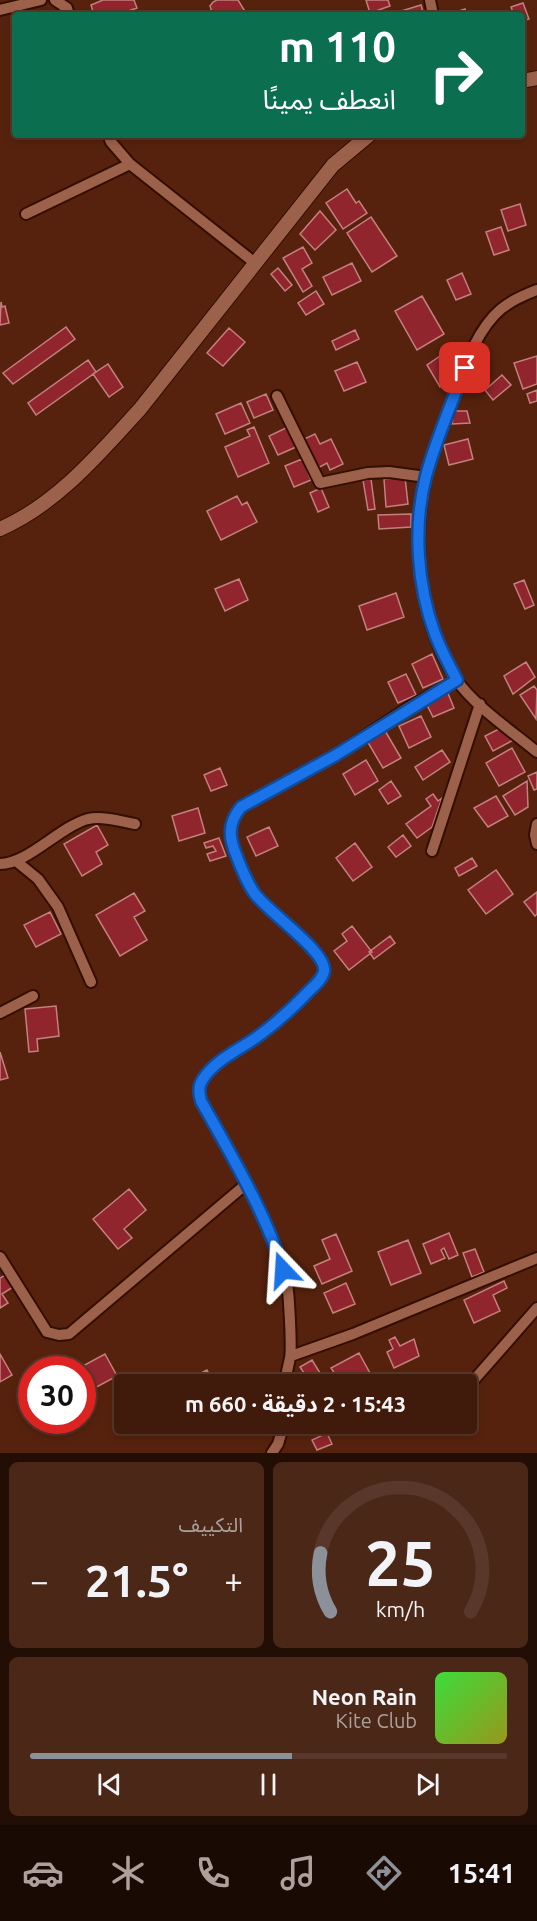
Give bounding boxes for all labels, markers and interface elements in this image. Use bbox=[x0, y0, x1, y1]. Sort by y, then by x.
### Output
text: 110 m bbox=[279, 23, 396, 70]
icon: right bbox=[417, 36, 495, 114]
text: انعطف يمينًا bbox=[262, 84, 396, 114]
pin bbox=[439, 342, 490, 393]
icon: arrive bbox=[448, 351, 481, 384]
position arrow bbox=[251, 1238, 315, 1302]
speed limit sign: 30 bbox=[18, 1356, 96, 1434]
text: 15:43 · 2 دقيقة · 660 m bbox=[185, 1391, 406, 1416]
text: التكييف bbox=[179, 1513, 243, 1536]
text: 25 bbox=[365, 1528, 436, 1598]
text: 21.5° bbox=[85, 1555, 188, 1606]
text: − bbox=[30, 1562, 49, 1599]
text: + bbox=[224, 1562, 243, 1599]
text: km/h bbox=[376, 1597, 425, 1621]
text: Neon Rain bbox=[312, 1684, 417, 1709]
text: Kite Club bbox=[336, 1709, 417, 1732]
icon: previous bbox=[93, 1768, 126, 1801]
icon: pause bbox=[252, 1768, 285, 1801]
icon: next bbox=[411, 1768, 444, 1801]
icon: car bbox=[22, 1852, 64, 1894]
icon: climate bbox=[107, 1852, 149, 1894]
icon: phone bbox=[192, 1852, 234, 1894]
icon: music bbox=[277, 1852, 319, 1894]
icon: directions bbox=[363, 1852, 405, 1894]
text: 15:41 bbox=[448, 1858, 515, 1888]

